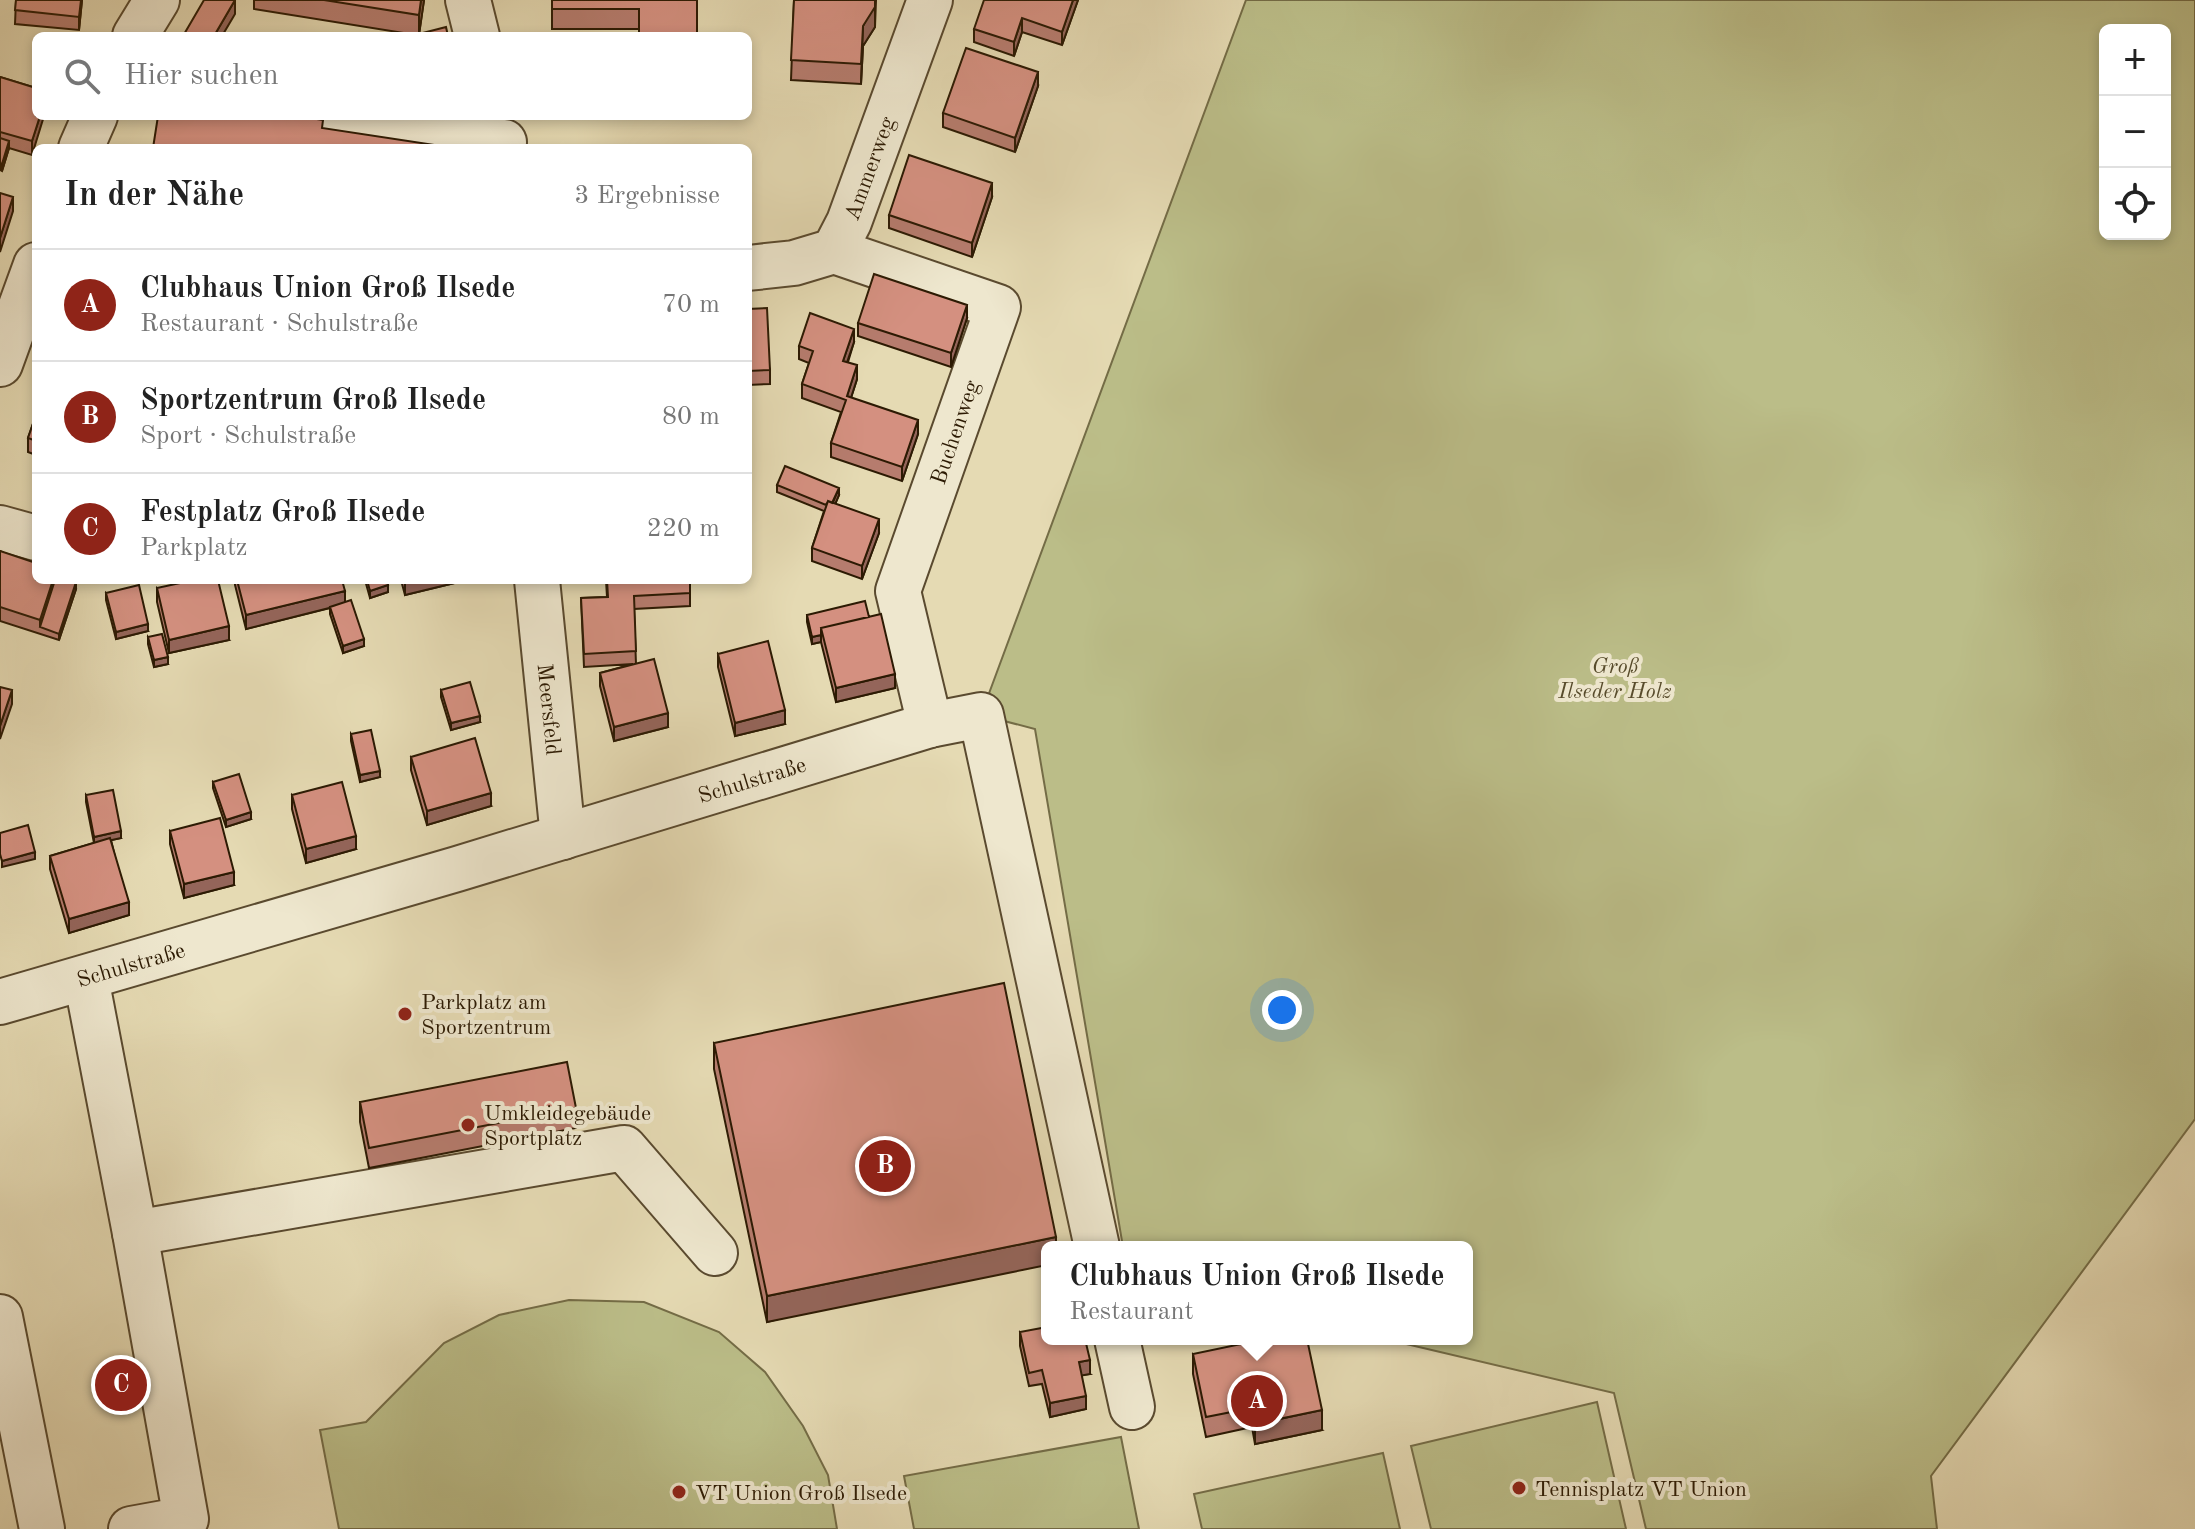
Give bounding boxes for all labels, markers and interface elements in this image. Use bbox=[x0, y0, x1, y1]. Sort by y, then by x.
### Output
map controls bbox=[2099, 24, 2171, 240]
button: + bbox=[2099, 24, 2171, 96]
search box bbox=[32, 32, 752, 120]
icon: search bbox=[60, 54, 104, 98]
text: Hier suchen bbox=[124, 61, 279, 91]
button: − bbox=[2099, 96, 2171, 168]
street label: Ammerweg bbox=[842, 114, 900, 224]
button: locate bbox=[2099, 168, 2171, 240]
text: In der Nähe bbox=[64, 179, 244, 213]
text: 3 Ergebnisse bbox=[574, 183, 720, 209]
text: Clubhaus Union Groß Ilsede bbox=[140, 274, 515, 304]
text: A bbox=[80, 292, 100, 318]
text: 70 m bbox=[662, 292, 720, 318]
text: Restaurant · Schulstraße bbox=[140, 311, 418, 337]
street label: Buchenweg bbox=[928, 378, 984, 488]
text: Sportzentrum Groß Ilsede bbox=[140, 386, 486, 416]
text: B bbox=[81, 404, 99, 430]
text: 80 m bbox=[662, 404, 720, 430]
text: Sport · Schulstraße bbox=[140, 423, 356, 449]
text: Festplatz Groß Ilsede bbox=[140, 498, 425, 528]
text: C bbox=[81, 516, 99, 542]
text: 220 m bbox=[647, 516, 720, 542]
text: Parkplatz bbox=[140, 535, 247, 561]
park label: Groß Ilseder Holz bbox=[1557, 656, 1672, 703]
street label: Meersfeld bbox=[533, 663, 564, 756]
street label: Schulstraße bbox=[696, 754, 809, 808]
street label: Schulstraße bbox=[74, 940, 188, 992]
your location bbox=[1262, 990, 1302, 1030]
place label: Parkplatz am Sportzentrum bbox=[421, 992, 551, 1039]
marker: Parkplatz am Sportzentrum bbox=[396, 1005, 414, 1023]
place label: Umkleidegebäude Sportplatz bbox=[484, 1103, 651, 1150]
marker: Umkleidegebäude Sportplatz bbox=[459, 1116, 477, 1134]
pin: B bbox=[859, 1136, 911, 1196]
popup bbox=[1041, 1241, 1473, 1345]
text: Clubhaus Union Groß Ilsede bbox=[1069, 1262, 1445, 1292]
text: Restaurant bbox=[1069, 1299, 1194, 1325]
pin: C bbox=[95, 1355, 147, 1415]
pin: A bbox=[1231, 1371, 1283, 1431]
marker: Tennisplatz VT Union bbox=[1510, 1479, 1528, 1497]
place label: Tennisplatz VT Union bbox=[1535, 1479, 1747, 1501]
marker: VT Union Groß Ilsede bbox=[670, 1483, 688, 1501]
place label: VT Union Groß Ilsede bbox=[695, 1483, 907, 1505]

